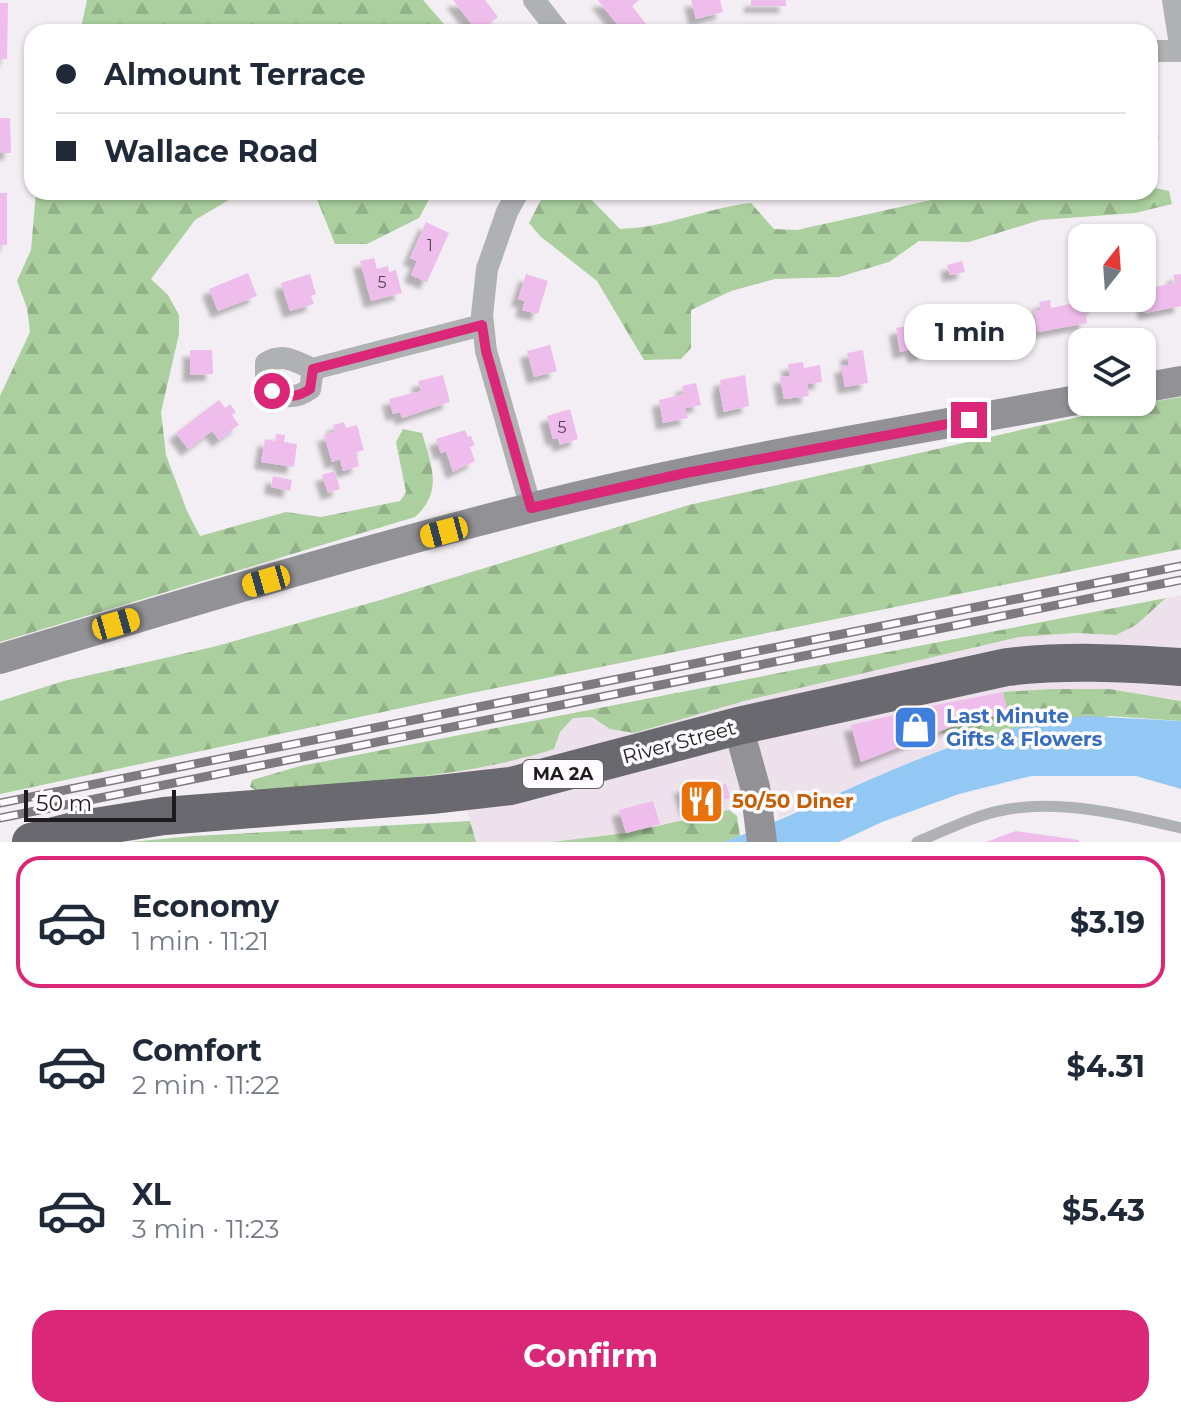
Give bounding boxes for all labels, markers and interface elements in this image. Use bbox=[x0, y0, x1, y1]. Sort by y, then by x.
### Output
text: Almount Terrace bbox=[104, 56, 366, 93]
text: Wallace Road bbox=[104, 133, 318, 170]
north arrow bbox=[1068, 224, 1156, 312]
map controls bbox=[1068, 224, 1156, 416]
house number: 1 bbox=[427, 236, 433, 255]
house number: 5 bbox=[377, 273, 387, 292]
callout: 1 min bbox=[903, 304, 1035, 360]
text: 1 min bbox=[935, 316, 1005, 348]
button: layers bbox=[1068, 328, 1156, 416]
route start bbox=[254, 373, 290, 409]
route end bbox=[951, 402, 987, 438]
house number: 5 bbox=[557, 418, 567, 437]
car bbox=[418, 514, 470, 550]
car bbox=[240, 563, 292, 599]
car bbox=[90, 606, 142, 642]
shop icon: Last Minute Gifts & Flowers bbox=[891, 703, 939, 751]
place label: Last Minute Gifts & Flowers bbox=[946, 704, 1103, 751]
street label: River Street bbox=[620, 715, 738, 769]
road number: MA 2A bbox=[523, 760, 603, 788]
restaurant icon: 50/50 Diner bbox=[677, 777, 725, 825]
scale bar bbox=[24, 786, 176, 822]
place label: 50/50 Diner bbox=[732, 789, 854, 813]
text: 50 m bbox=[36, 790, 92, 817]
icon: car bbox=[36, 886, 108, 958]
text: Economy bbox=[132, 888, 279, 925]
text: $3.19 bbox=[1070, 904, 1145, 941]
text: 1 min · 11:21 bbox=[132, 925, 269, 957]
icon: car bbox=[36, 1030, 108, 1102]
text: Comfort bbox=[132, 1032, 262, 1069]
text: $4.31 bbox=[1067, 1048, 1145, 1085]
text: 2 min · 11:22 bbox=[132, 1069, 280, 1101]
icon: car bbox=[36, 1174, 108, 1246]
text: XL bbox=[132, 1176, 171, 1213]
text: $5.43 bbox=[1062, 1192, 1145, 1229]
text: 3 min · 11:23 bbox=[132, 1213, 280, 1245]
button: Confirm bbox=[32, 1310, 1149, 1402]

